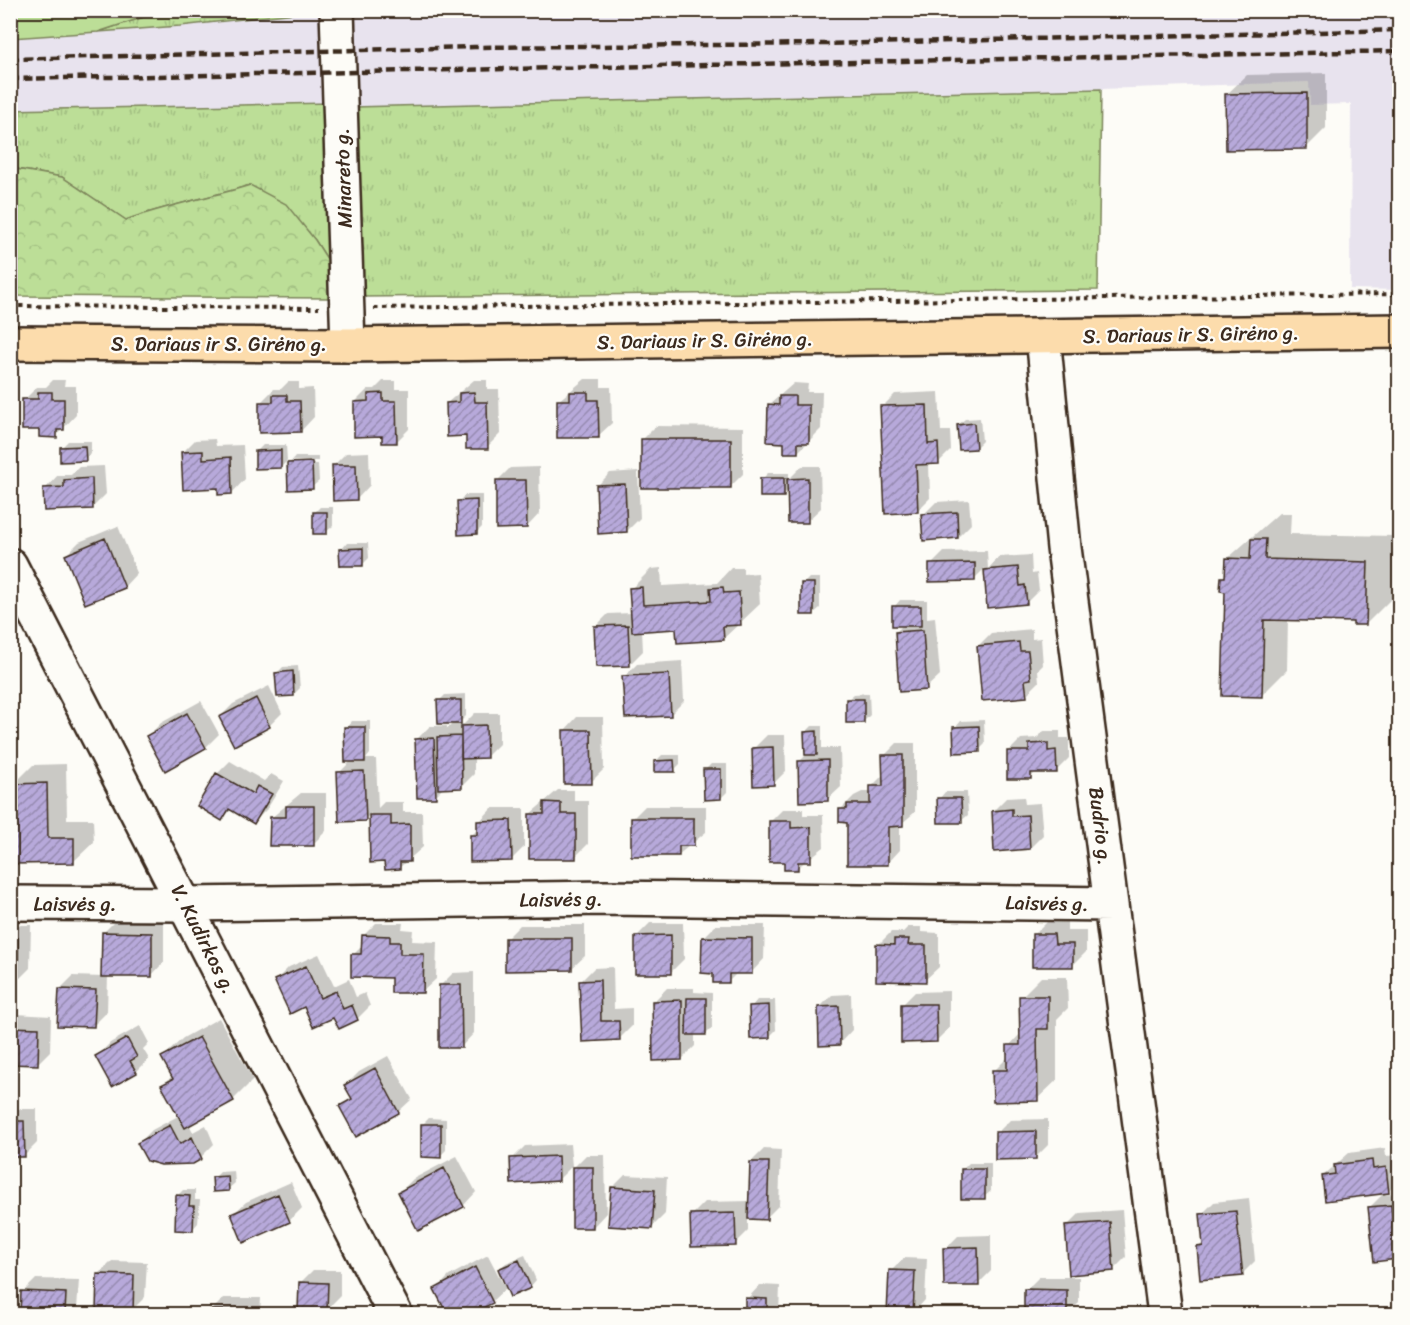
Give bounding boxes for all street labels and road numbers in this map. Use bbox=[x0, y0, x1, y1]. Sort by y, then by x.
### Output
street label: Minareto g. bbox=[324, 127, 363, 229]
street label: S. Dariaus ir S. Girėno g. bbox=[1083, 315, 1299, 354]
street label: S. Dariaus ir S. Girėno g. bbox=[597, 321, 813, 360]
street label: S. Dariaus ir S. Girėno g. bbox=[111, 327, 327, 362]
street label: Budrio g. bbox=[1078, 785, 1123, 867]
street label: V. Kudirkos g. bbox=[161, 878, 246, 1000]
street label: Laisvės g. bbox=[519, 881, 603, 918]
street label: Laisvės g. bbox=[1005, 885, 1089, 922]
street label: Laisvės g. bbox=[33, 887, 117, 922]

